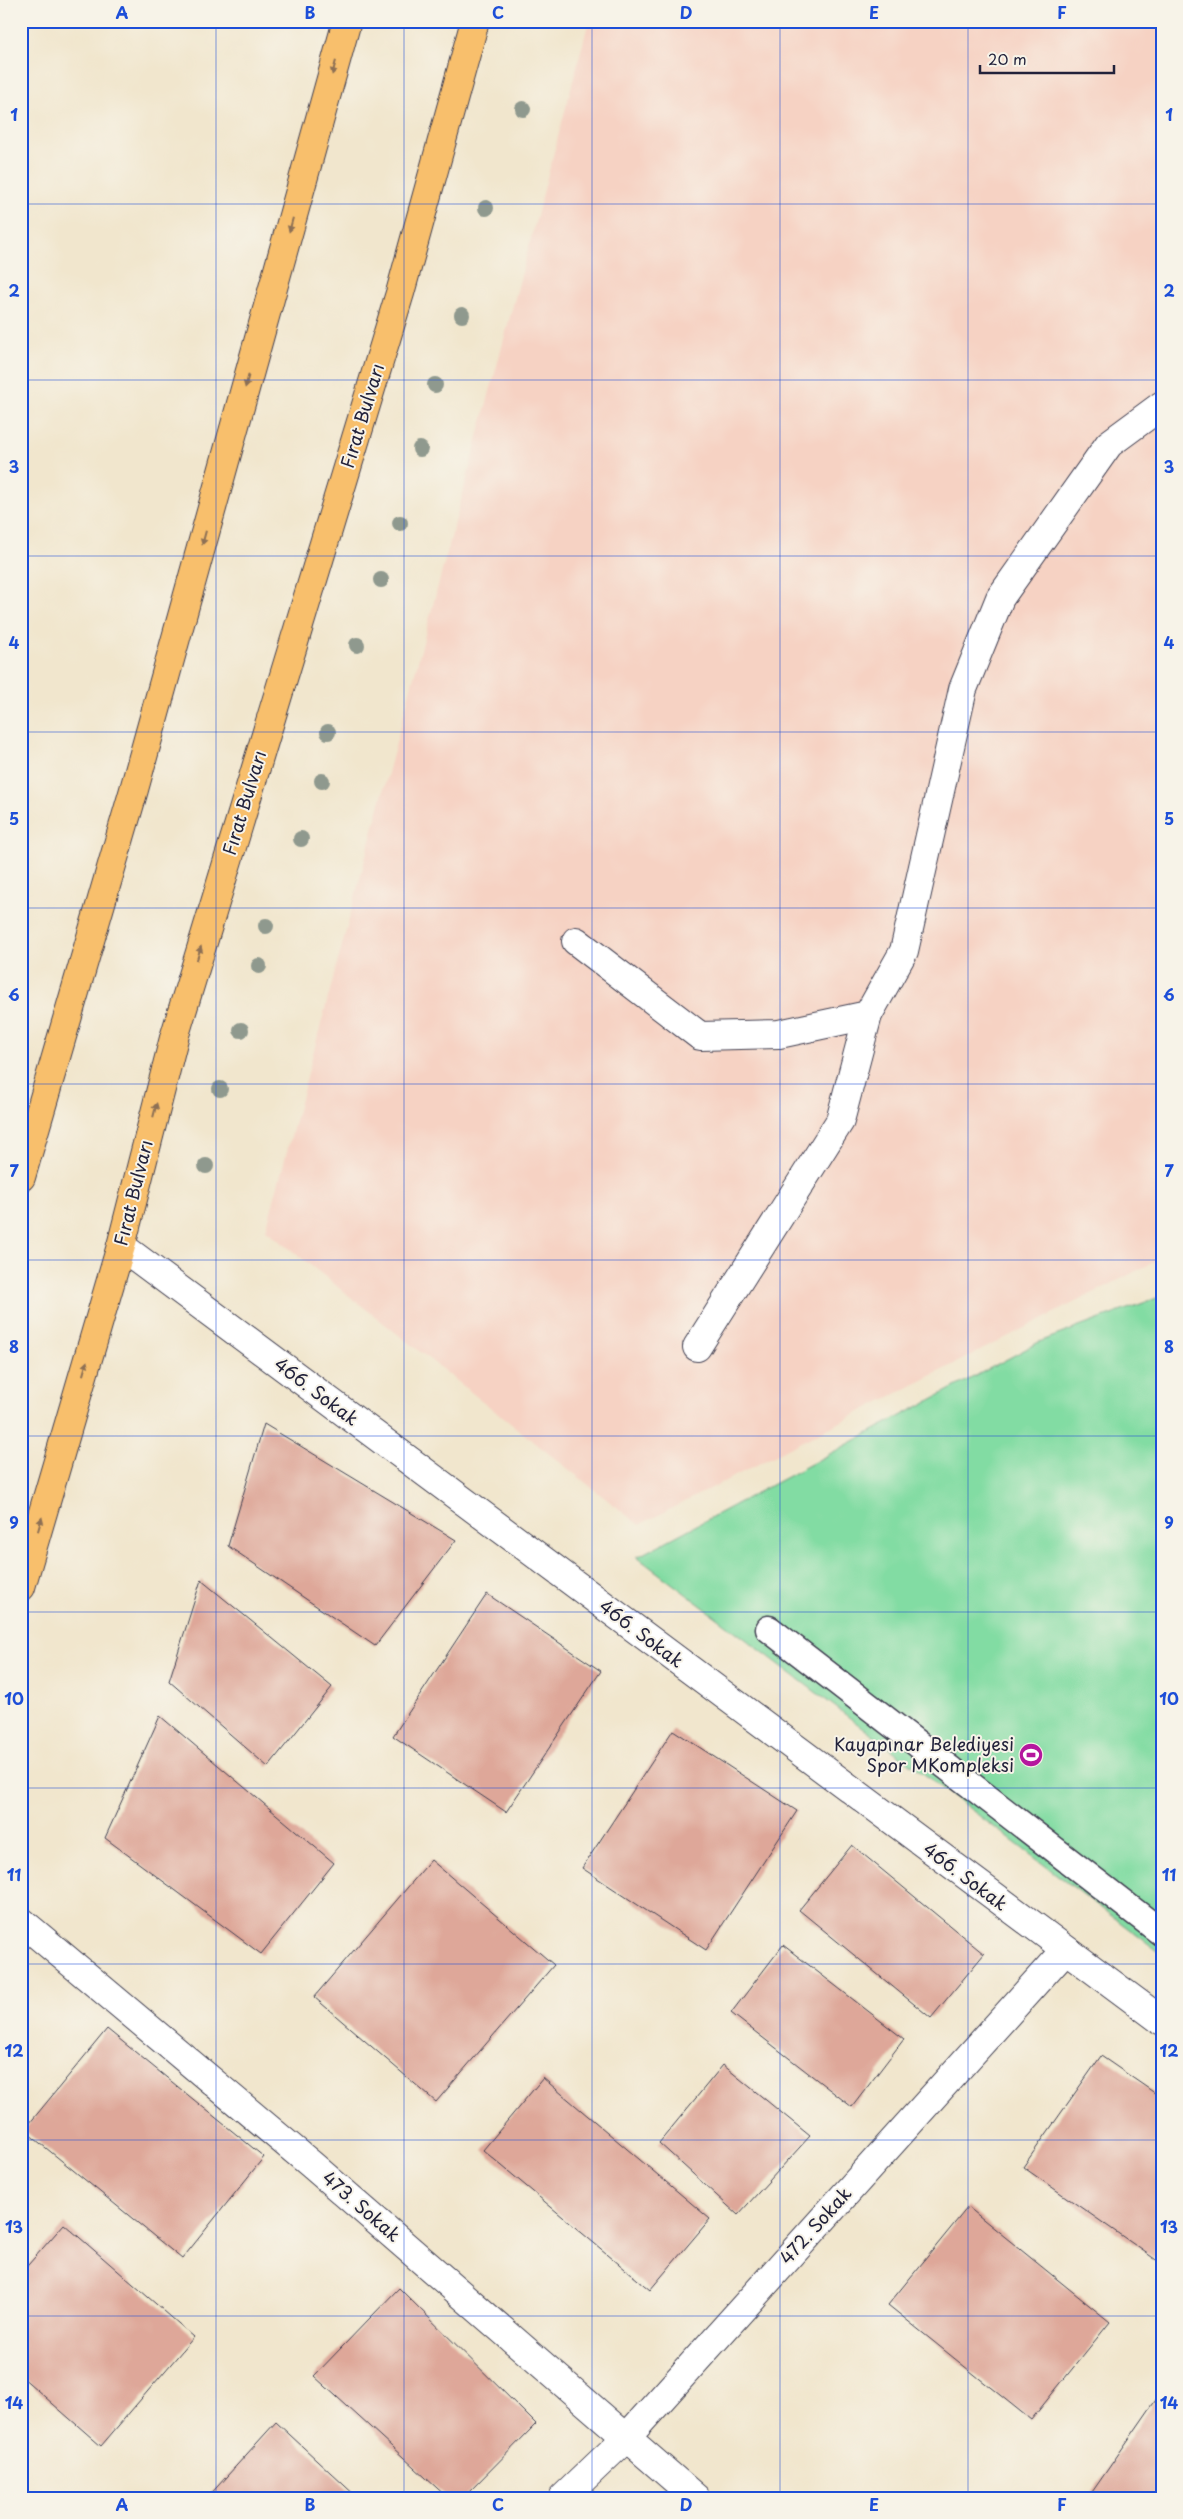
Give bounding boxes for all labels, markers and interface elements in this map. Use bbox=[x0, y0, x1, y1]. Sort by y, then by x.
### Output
text: A bbox=[116, 0, 129, 24]
text: B bbox=[305, 0, 316, 24]
text: C bbox=[492, 0, 504, 24]
text: D bbox=[680, 0, 692, 24]
text: E bbox=[869, 0, 879, 24]
text: F bbox=[1057, 0, 1067, 24]
scale bar bbox=[980, 42, 1114, 74]
text: 20 m bbox=[988, 47, 1027, 70]
one-way arrow bbox=[330, 61, 338, 76]
text: 1 bbox=[10, 102, 18, 126]
text: 1 bbox=[1165, 102, 1173, 126]
one-way arrow bbox=[286, 217, 294, 232]
text: 2 bbox=[8, 278, 20, 302]
text: 2 bbox=[1163, 278, 1175, 302]
street label: Fırat Bulvarı bbox=[333, 360, 390, 471]
one-way arrow bbox=[243, 374, 251, 389]
text: 3 bbox=[9, 454, 19, 478]
text: 3 bbox=[1164, 454, 1174, 478]
one-way arrow bbox=[200, 531, 208, 546]
text: 4 bbox=[9, 630, 20, 654]
text: 4 bbox=[1164, 630, 1175, 654]
street label: Fırat Bulvarı bbox=[215, 747, 272, 858]
text: 5 bbox=[9, 806, 19, 830]
text: 5 bbox=[1164, 806, 1174, 830]
one-way arrow bbox=[196, 946, 204, 961]
text: 6 bbox=[8, 982, 20, 1006]
text: 6 bbox=[1163, 982, 1175, 1006]
one-way arrow bbox=[152, 1102, 160, 1117]
street label: Fırat Bulvarı bbox=[106, 1137, 159, 1248]
text: 7 bbox=[9, 1158, 19, 1182]
text: 7 bbox=[1164, 1158, 1174, 1182]
text: 8 bbox=[9, 1334, 19, 1358]
text: 8 bbox=[1164, 1334, 1174, 1358]
street label: 466. Sokak bbox=[269, 1350, 365, 1432]
one-way arrow bbox=[82, 1360, 90, 1375]
text: 9 bbox=[9, 1510, 19, 1534]
text: 9 bbox=[1164, 1510, 1174, 1534]
one-way arrow bbox=[36, 1516, 44, 1531]
street label: 466. Sokak bbox=[594, 1592, 690, 1674]
text: 10 bbox=[4, 1686, 24, 1710]
text: 10 bbox=[1159, 1686, 1179, 1710]
place label: Kayapınar Belediyesi Spor MKompleksi bbox=[834, 1730, 1014, 1778]
sports icon: Kayapınar Belediyesi Spor MKompleksi bbox=[1018, 1742, 1044, 1768]
street label: 466. Sokak bbox=[918, 1835, 1014, 1917]
text: 11 bbox=[7, 1862, 21, 1886]
text: 11 bbox=[1162, 1862, 1176, 1886]
text: 12 bbox=[5, 2038, 23, 2062]
text: 12 bbox=[1160, 2038, 1178, 2062]
street label: 473. Sokak bbox=[317, 2164, 407, 2248]
street label: 472. Sokak bbox=[773, 2180, 857, 2270]
text: 13 bbox=[5, 2214, 23, 2238]
text: 13 bbox=[1160, 2214, 1178, 2238]
text: 14 bbox=[5, 2390, 23, 2414]
text: 14 bbox=[1160, 2390, 1178, 2414]
text: A bbox=[116, 2492, 129, 2516]
text: B bbox=[305, 2492, 316, 2516]
text: C bbox=[492, 2492, 504, 2516]
text: D bbox=[680, 2492, 692, 2516]
text: E bbox=[869, 2492, 879, 2516]
text: F bbox=[1057, 2492, 1067, 2516]

